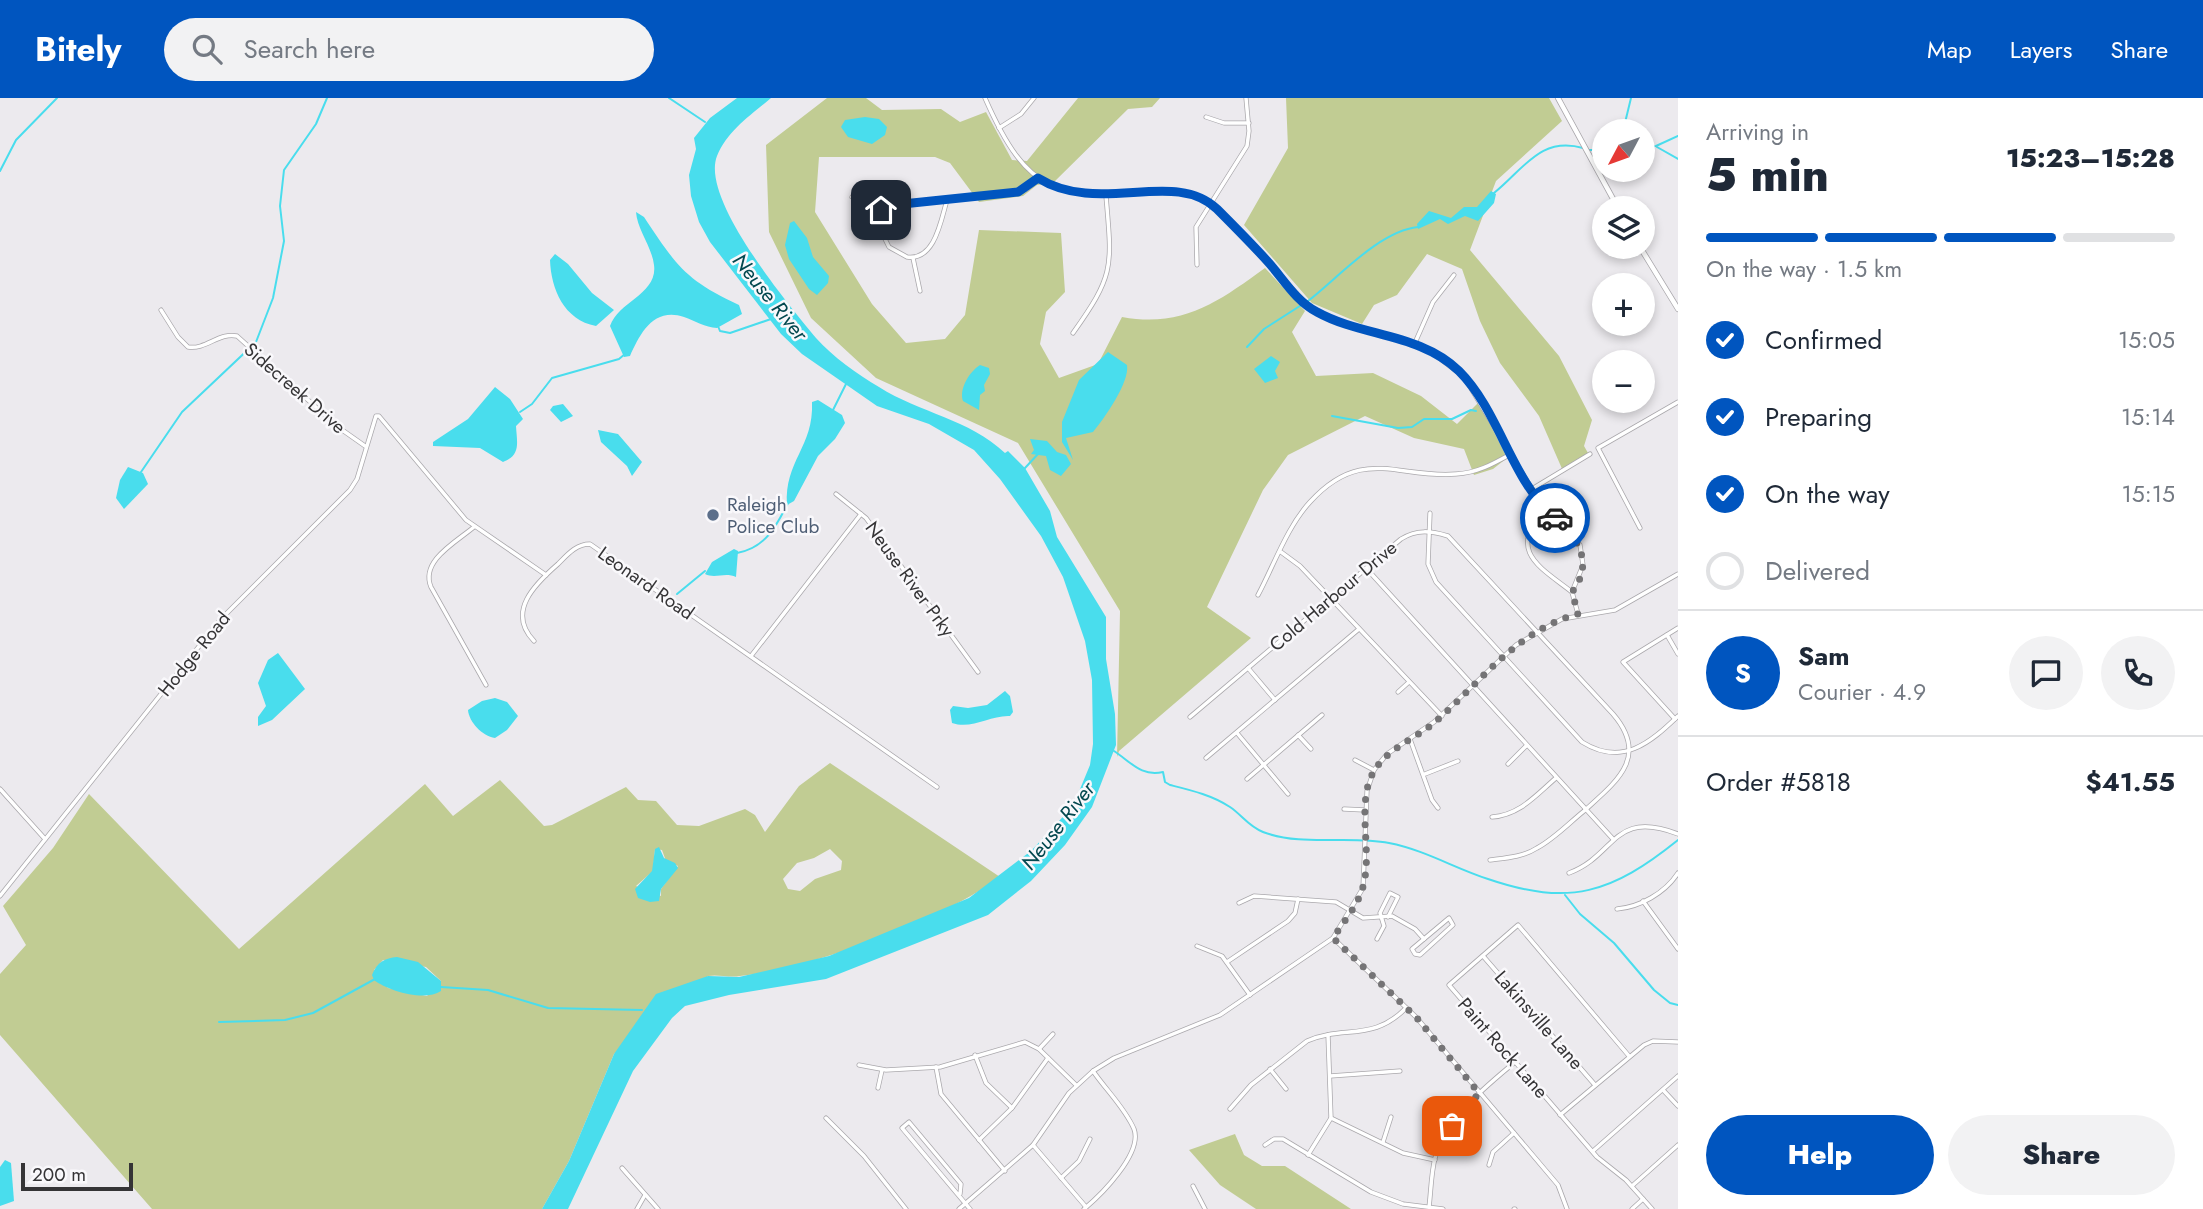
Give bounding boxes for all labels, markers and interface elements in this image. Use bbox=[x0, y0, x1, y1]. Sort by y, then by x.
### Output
search box bbox=[164, 18, 654, 81]
text: Bitely bbox=[35, 26, 122, 73]
icon: search bbox=[188, 30, 226, 68]
text: Search here bbox=[244, 30, 375, 68]
text: Map bbox=[1927, 32, 1972, 67]
text: Layers bbox=[2010, 32, 2072, 67]
text: Share bbox=[2110, 32, 2168, 67]
text: Arriving in bbox=[1706, 115, 1809, 149]
north arrow bbox=[1592, 119, 1656, 182]
map controls bbox=[1592, 119, 1655, 413]
text: 15:23–15:28 bbox=[2006, 139, 2175, 177]
text: 5 min bbox=[1706, 142, 1829, 208]
pin bbox=[851, 180, 911, 240]
icon: home bbox=[862, 191, 900, 229]
button: layers bbox=[1592, 196, 1655, 259]
water label: Neuse River bbox=[725, 247, 815, 348]
text: On the way · 1.5 km bbox=[1706, 252, 1902, 286]
button: + bbox=[1592, 273, 1655, 336]
icon: check bbox=[1706, 321, 1744, 359]
text: Confirmed bbox=[1765, 321, 1882, 359]
text: 15:05 bbox=[2118, 323, 2175, 357]
street label: Sidecreek Drive bbox=[238, 336, 352, 440]
button: − bbox=[1592, 350, 1655, 413]
icon: check bbox=[1706, 398, 1744, 436]
text: Preparing bbox=[1765, 398, 1872, 436]
text: 15:14 bbox=[2121, 400, 2175, 434]
icon: check bbox=[1706, 475, 1744, 513]
text: On the way bbox=[1765, 475, 1890, 513]
text: 15:15 bbox=[2121, 477, 2175, 511]
courier bbox=[1520, 483, 1590, 553]
place label: Raleigh Police Club bbox=[727, 491, 819, 540]
icon: car bbox=[1536, 499, 1574, 537]
marker: Raleigh Police Club bbox=[705, 507, 721, 523]
street label: Neuse River Prky bbox=[859, 516, 962, 643]
street label: Cold Harbour Drive bbox=[1263, 534, 1403, 657]
street label: Leonard Road bbox=[592, 540, 700, 626]
text: Delivered bbox=[1765, 552, 1870, 590]
street label: Hodge Road bbox=[151, 606, 237, 702]
button: chat bbox=[2009, 636, 2083, 710]
button: phone bbox=[2101, 636, 2175, 710]
text: Sam bbox=[1798, 637, 1850, 675]
text: S bbox=[1735, 654, 1751, 692]
text: Courier · 4.9 bbox=[1798, 675, 1926, 709]
text: Order #5818 bbox=[1706, 763, 1851, 801]
text: $41.55 bbox=[2086, 763, 2175, 801]
water label: Neuse River bbox=[1014, 775, 1103, 877]
street label: Lakinsville Lane bbox=[1488, 965, 1590, 1076]
street label: Paint Rock Lane bbox=[1452, 992, 1555, 1104]
pin bbox=[1422, 1096, 1482, 1156]
icon: bag bbox=[1433, 1107, 1471, 1145]
button: Help bbox=[1706, 1115, 1934, 1195]
button: Share bbox=[1948, 1115, 2175, 1195]
scale bar bbox=[21, 1160, 133, 1192]
text: 200 m bbox=[32, 1161, 86, 1188]

